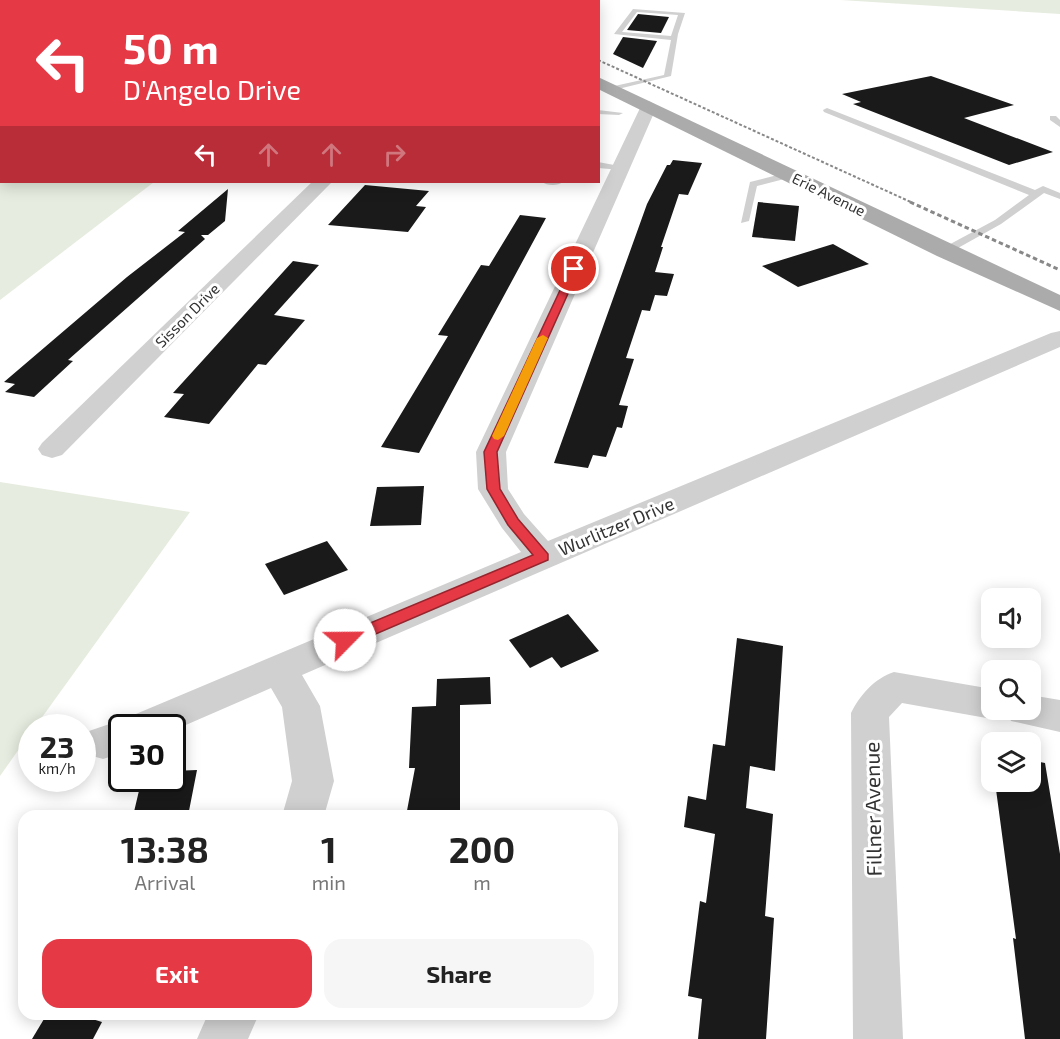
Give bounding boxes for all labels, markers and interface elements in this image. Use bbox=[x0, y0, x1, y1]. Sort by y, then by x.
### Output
text: 50 m bbox=[123, 22, 219, 72]
icon: left bbox=[24, 24, 102, 102]
text: D'Angelo Drive bbox=[123, 73, 301, 105]
icon: left bbox=[189, 138, 222, 171]
icon: ahead bbox=[252, 138, 285, 171]
icon: ahead bbox=[315, 138, 348, 171]
icon: right bbox=[378, 138, 411, 171]
street label: Erie Avenue bbox=[789, 168, 869, 220]
pin bbox=[548, 243, 599, 294]
icon: arrive bbox=[557, 252, 590, 285]
street label: Sisson Drive bbox=[151, 279, 223, 351]
street label: Wurlitzer Drive bbox=[555, 492, 677, 560]
map controls bbox=[981, 588, 1041, 792]
button: sound bbox=[981, 588, 1041, 648]
position arrow bbox=[313, 608, 377, 672]
button: search bbox=[981, 660, 1041, 720]
speed limit sign: 30 bbox=[108, 714, 186, 792]
text: 23 bbox=[40, 728, 74, 764]
button: layers bbox=[981, 732, 1041, 792]
street label: Fillner Avenue bbox=[858, 741, 886, 877]
text: km/h bbox=[38, 759, 76, 777]
text: 13:38 bbox=[121, 827, 209, 870]
text: 1 bbox=[321, 827, 337, 870]
text: 200 bbox=[449, 827, 515, 870]
text: Arrival bbox=[134, 870, 195, 894]
text: min bbox=[312, 870, 346, 894]
text: m bbox=[473, 870, 491, 894]
button: Exit bbox=[42, 939, 312, 1008]
button: Share bbox=[324, 939, 594, 1008]

